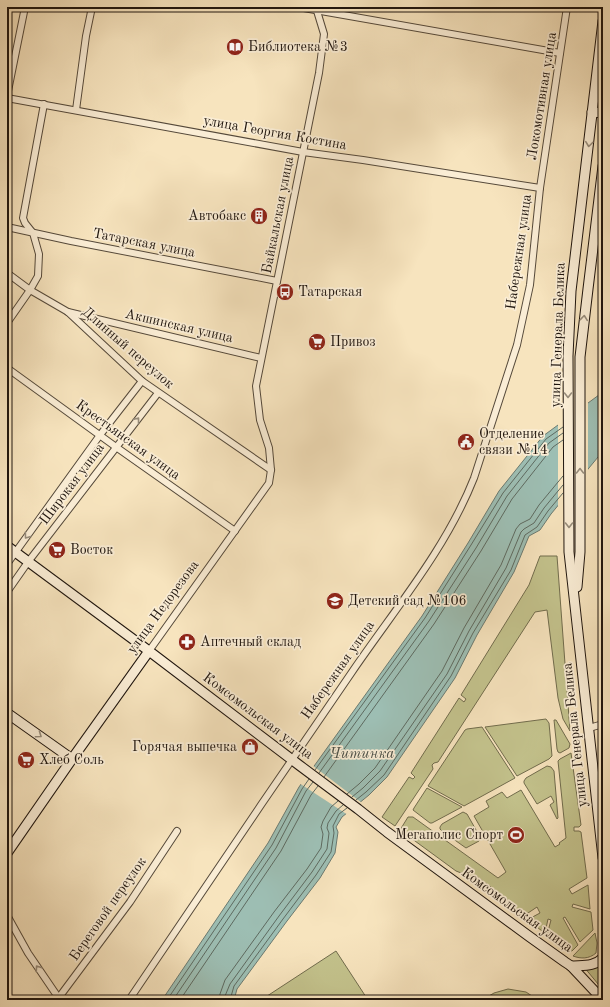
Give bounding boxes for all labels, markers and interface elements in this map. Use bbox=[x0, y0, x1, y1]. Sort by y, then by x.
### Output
street label: Локомотивная улица bbox=[525, 31, 559, 161]
library icon: Библиотека №3 bbox=[225, 37, 245, 57]
place label: Библиотека №3 bbox=[248, 40, 348, 54]
street label: улица Георгия Костина bbox=[202, 113, 348, 153]
one-way arrow bbox=[584, 141, 593, 147]
street label: Байкальская улица bbox=[260, 155, 296, 275]
street label: Набережная улица bbox=[504, 193, 534, 311]
building icon: Автобакс bbox=[249, 206, 269, 226]
place label: Автобакс bbox=[188, 209, 246, 223]
street label: Татарская улица bbox=[92, 226, 196, 260]
street label: улица Генерала Белика bbox=[548, 262, 568, 408]
bus stop icon: Татарская bbox=[275, 282, 295, 302]
place label: Татарская bbox=[298, 285, 362, 299]
street label: Длинный переулок bbox=[79, 305, 177, 391]
street label: Акшинская улица bbox=[124, 307, 235, 345]
one-way arrow bbox=[580, 315, 589, 321]
supermarket icon: Привоз bbox=[307, 332, 327, 352]
place label: Привоз bbox=[330, 335, 376, 349]
one-way arrow bbox=[564, 392, 572, 398]
street label: Крестьянская улица bbox=[73, 398, 183, 482]
one-way arrow bbox=[132, 417, 139, 424]
place label: Отделение связи №14 bbox=[479, 427, 548, 457]
public building icon: Отделение связи №14 bbox=[456, 432, 476, 452]
street label: Широкая улица bbox=[37, 441, 107, 527]
one-way arrow bbox=[576, 468, 584, 474]
one-way arrow bbox=[565, 522, 573, 528]
one-way arrow bbox=[25, 531, 32, 538]
supermarket icon: Восток bbox=[47, 540, 67, 560]
place label: Восток bbox=[70, 543, 113, 557]
street label: улица Недорезова bbox=[125, 558, 201, 656]
school or university icon: Детский сад №106 bbox=[325, 591, 345, 611]
place label: Детский сад №106 bbox=[348, 594, 467, 608]
street label: Набережная улица bbox=[299, 618, 377, 722]
pharmacy icon: Аптечный склад bbox=[177, 632, 197, 652]
place label: Аптечный склад bbox=[200, 635, 301, 649]
street label: улица Генерала Белика bbox=[560, 662, 590, 808]
street label: Комсомольская улица bbox=[200, 670, 316, 762]
one-way arrow bbox=[35, 730, 42, 738]
shop icon: Горячая выпечка bbox=[240, 737, 260, 757]
place label: Горячая выпечка bbox=[132, 740, 237, 754]
water label: Читинка bbox=[330, 747, 394, 762]
supermarket icon: Хлеб Соль bbox=[16, 750, 36, 770]
place label: Хлеб Соль bbox=[39, 753, 104, 767]
sports icon: Мегаполис Спорт bbox=[506, 825, 526, 845]
place label: Мегаполис Спорт bbox=[395, 828, 503, 842]
street label: Береговой переулок bbox=[67, 855, 149, 963]
street label: Комсомольская улица bbox=[459, 865, 575, 955]
one-way arrow bbox=[35, 965, 43, 972]

